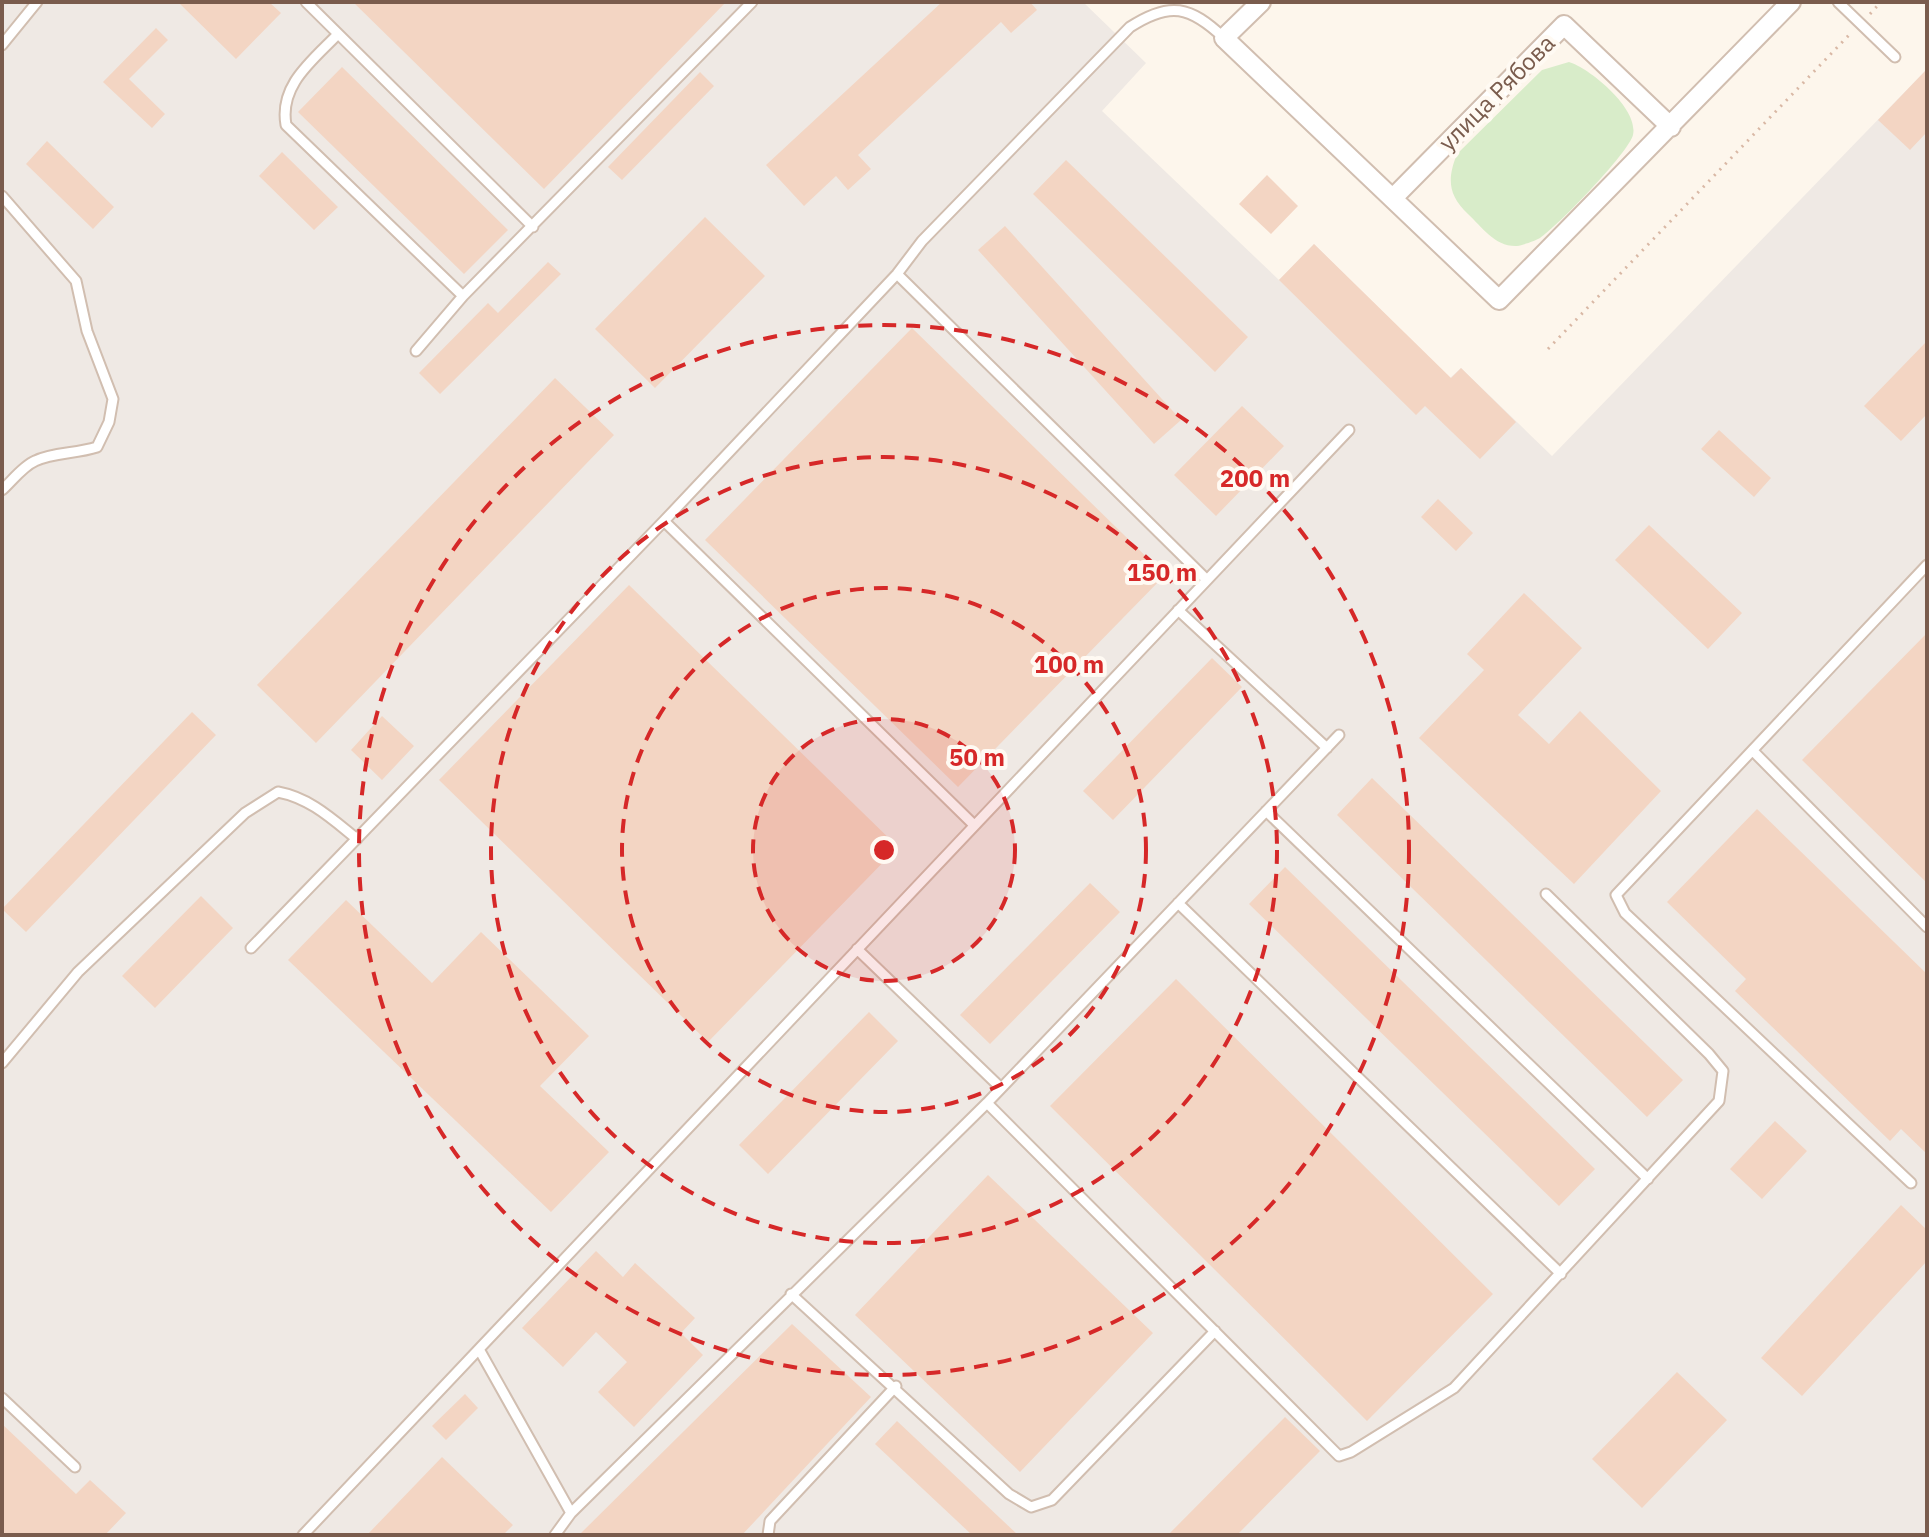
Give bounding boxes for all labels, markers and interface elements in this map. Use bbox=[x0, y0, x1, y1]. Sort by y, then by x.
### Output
street label: улица Рябова bbox=[1431, 27, 1562, 157]
text: 200 m bbox=[1220, 462, 1290, 494]
text: 150 m bbox=[1127, 556, 1197, 588]
text: 100 m bbox=[1034, 648, 1104, 680]
text: 50 m bbox=[949, 741, 1005, 773]
centre of rings bbox=[870, 836, 898, 864]

